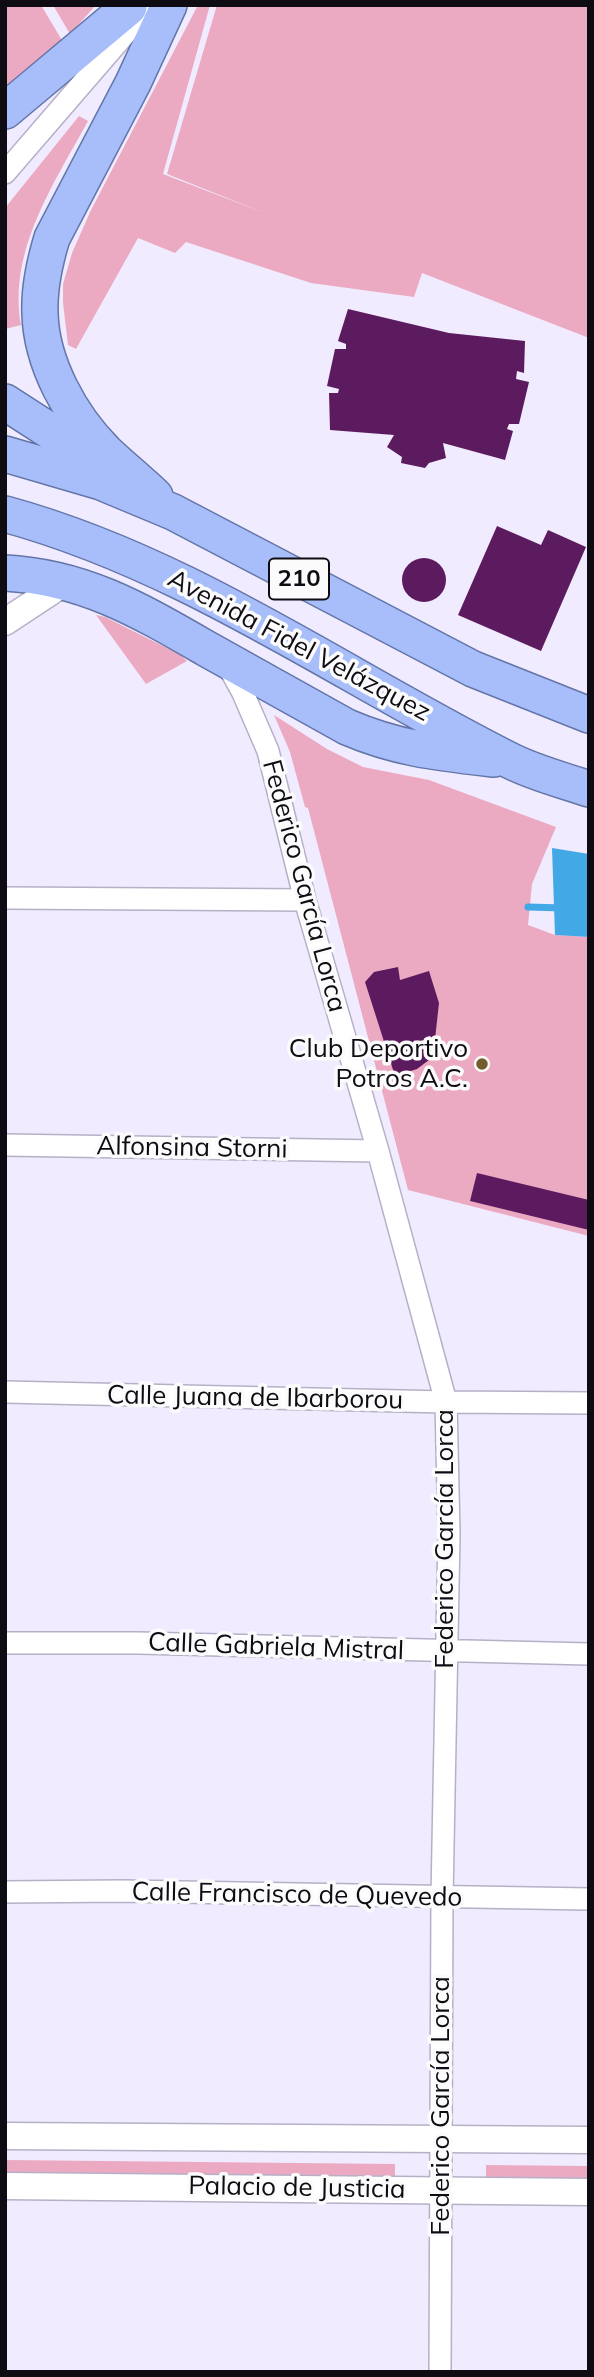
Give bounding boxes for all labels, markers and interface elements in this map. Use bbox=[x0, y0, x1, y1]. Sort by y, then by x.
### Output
road number: 210 bbox=[269, 558, 329, 600]
street label: Avenida Fidel Velázquez bbox=[162, 563, 436, 729]
street label: Federico García Lorca bbox=[255, 757, 353, 1015]
place label: Club Deportivo Potros A.C. bbox=[289, 1033, 468, 1094]
marker: Club Deportivo Potros A.C. bbox=[474, 1056, 490, 1072]
street label: Alfonsina Storni bbox=[96, 1131, 288, 1165]
street label: Calle Juana de Ibarborou bbox=[106, 1380, 404, 1416]
street label: Federico García Lorca bbox=[429, 1409, 461, 1669]
street label: Calle Gabriela Mistral bbox=[147, 1627, 405, 1667]
street label: Calle Francisco de Quevedo bbox=[131, 1877, 463, 1913]
street label: Federico García Lorca bbox=[425, 1976, 457, 2236]
street label: Palacio de Justicia bbox=[188, 2171, 406, 2205]

